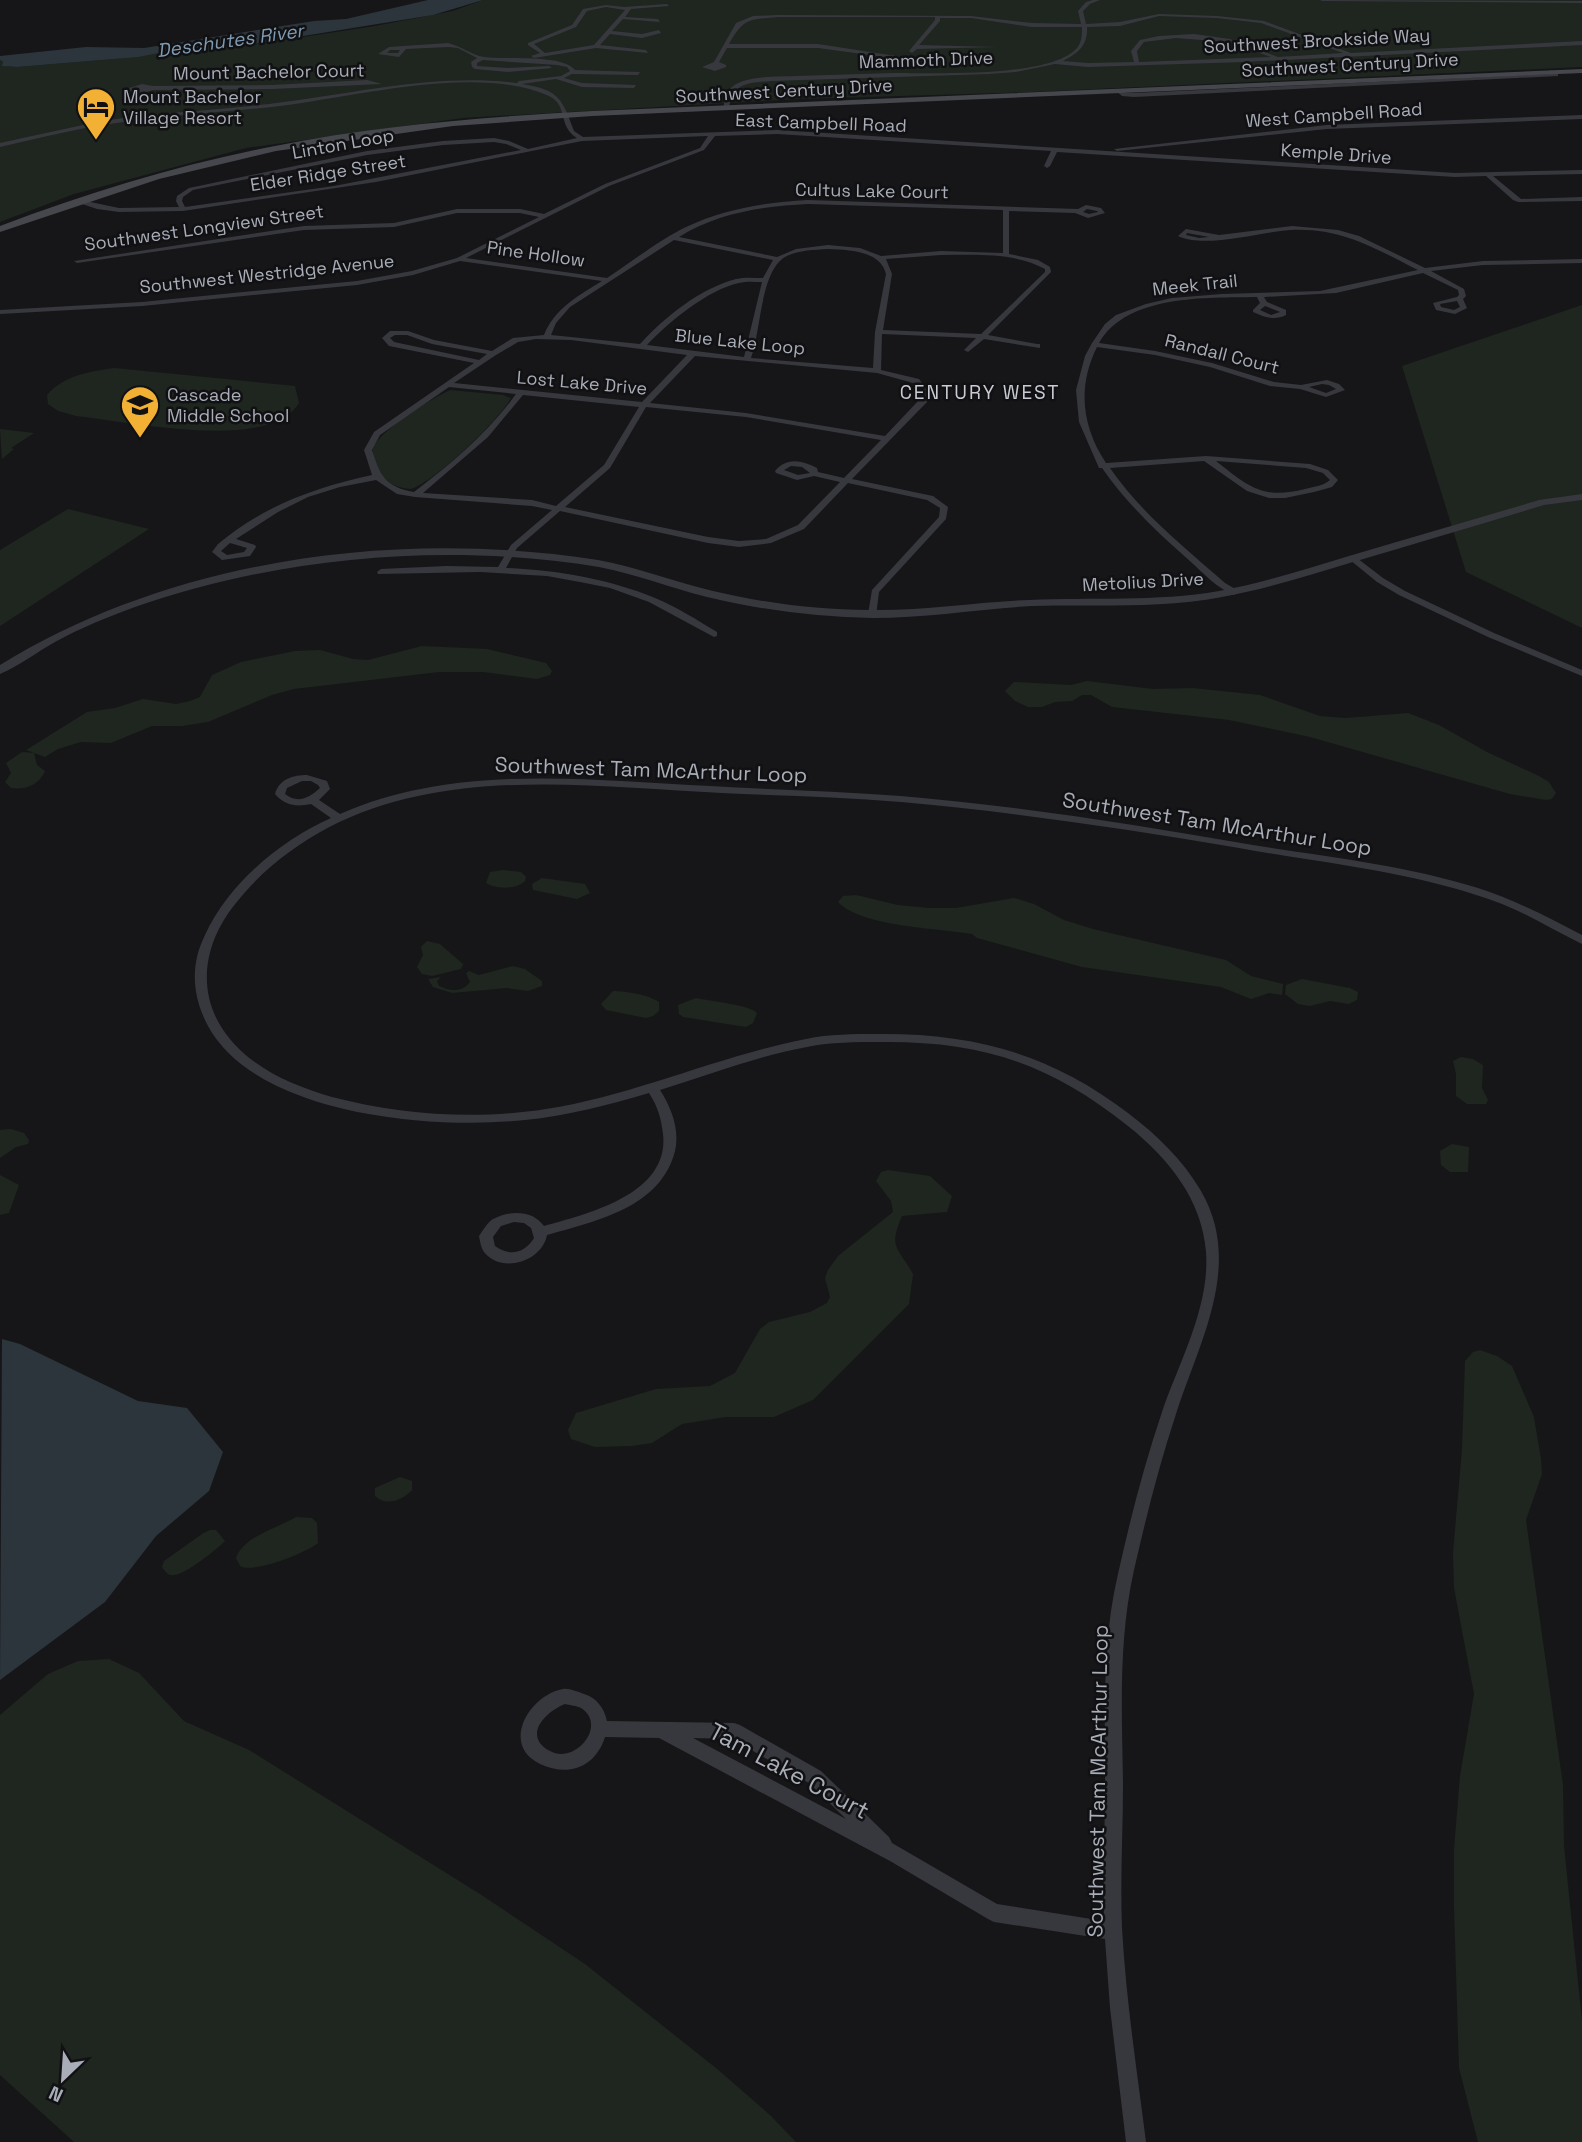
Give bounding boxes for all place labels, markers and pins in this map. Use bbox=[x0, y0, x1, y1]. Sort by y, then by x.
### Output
place label: Mount Bachelor Village Resort bbox=[123, 85, 261, 129]
hotel icon: Mount Bachelor Village Resort bbox=[75, 86, 117, 141]
place label: Cascade Middle School bbox=[167, 383, 289, 427]
school or university icon: Cascade Middle School bbox=[119, 384, 161, 439]

